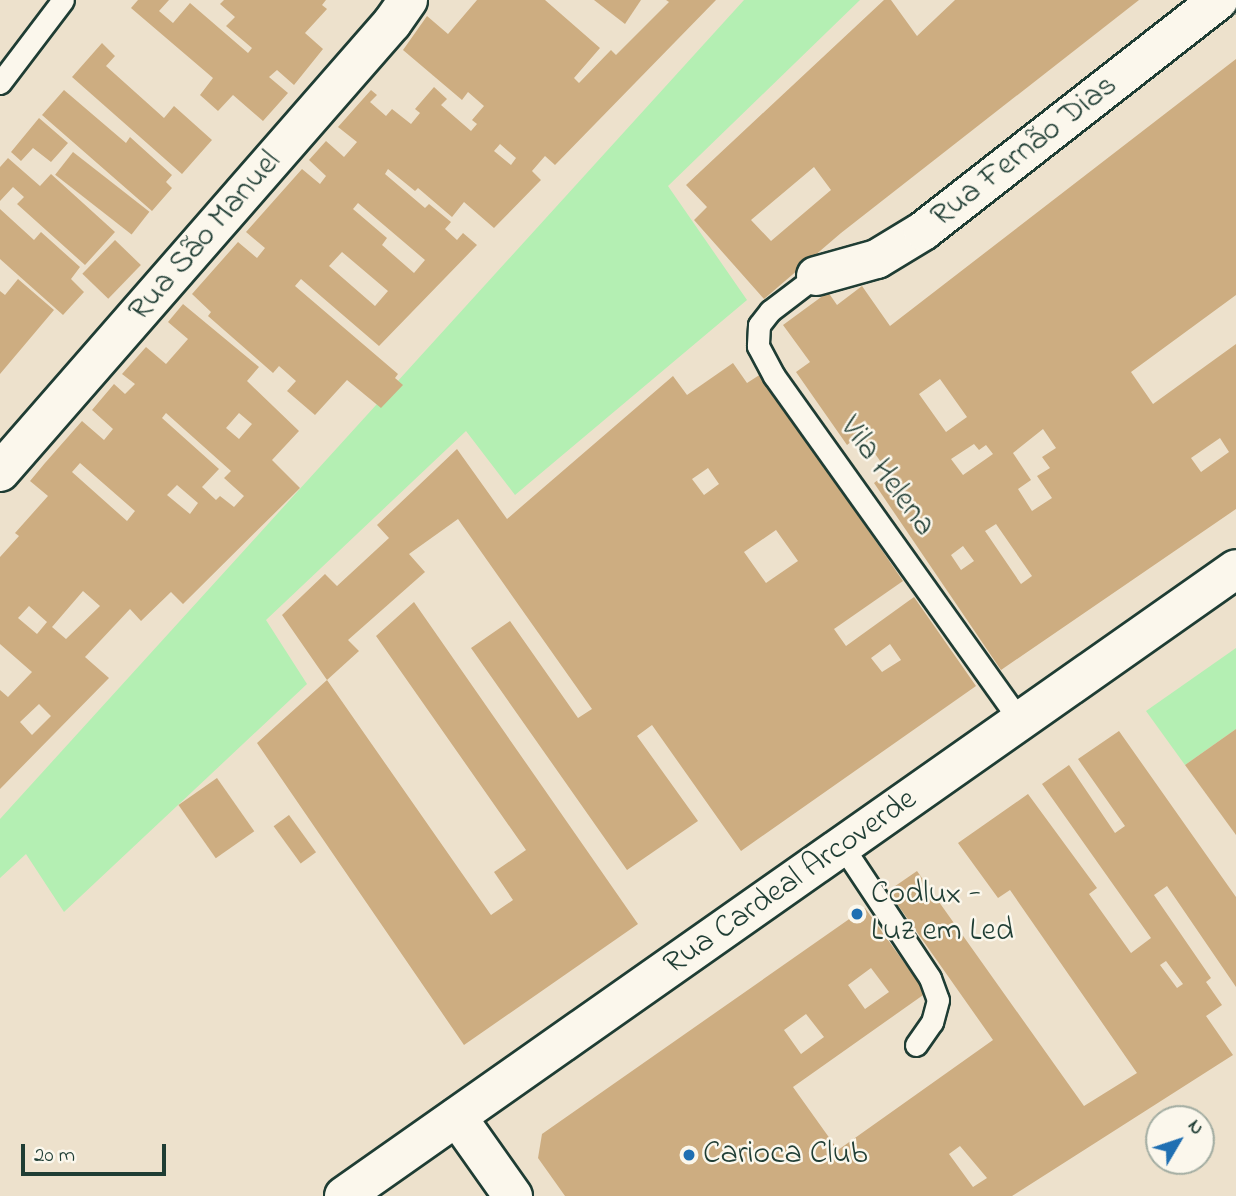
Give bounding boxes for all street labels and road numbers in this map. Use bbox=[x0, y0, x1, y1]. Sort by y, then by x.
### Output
street label: Rua Fernão Dias bbox=[924, 67, 1126, 237]
street label: Rua São Manuel bbox=[122, 144, 290, 330]
street label: Vila Helena bbox=[830, 410, 942, 544]
street label: Rua Cardeal Arcoverde bbox=[657, 781, 925, 985]

